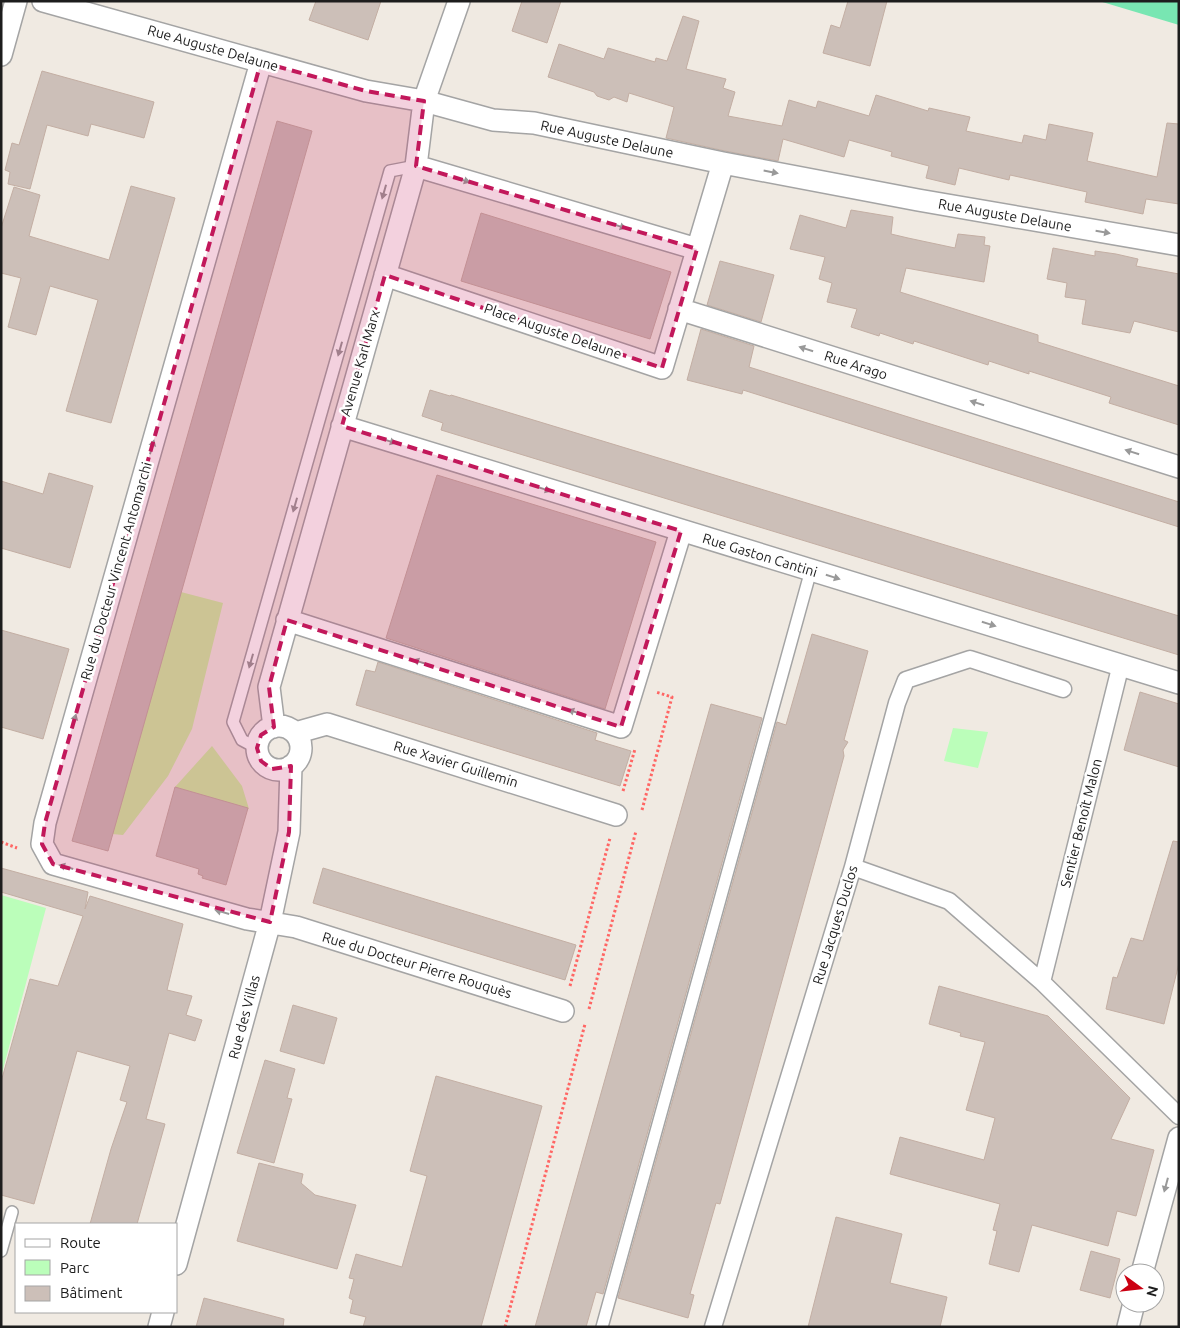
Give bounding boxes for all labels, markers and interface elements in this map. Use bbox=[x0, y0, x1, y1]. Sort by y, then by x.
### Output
street label: Rue Auguste Delaune bbox=[146, 22, 280, 74]
street label: Rue Auguste Delaune bbox=[539, 117, 675, 161]
one-way arrow bbox=[763, 169, 779, 177]
one-way arrow bbox=[456, 176, 471, 184]
one-way arrow bbox=[380, 185, 388, 200]
street label: Rue Auguste Delaune bbox=[937, 195, 1073, 235]
one-way arrow bbox=[611, 223, 626, 231]
one-way arrow bbox=[1095, 228, 1111, 236]
street label: Place Auguste Delaune bbox=[482, 300, 624, 362]
street label: Avenue Karl Marx bbox=[337, 308, 383, 418]
one-way arrow bbox=[335, 341, 343, 356]
one-way arrow bbox=[798, 345, 813, 352]
street label: Rue Arago bbox=[822, 347, 890, 383]
one-way arrow bbox=[970, 399, 985, 407]
one-way arrow bbox=[381, 437, 396, 445]
one-way arrow bbox=[148, 440, 156, 455]
one-way arrow bbox=[1125, 448, 1140, 456]
street label: Rue du Docteur Vincent Antomarchi bbox=[77, 460, 155, 682]
one-way arrow bbox=[537, 485, 552, 493]
one-way arrow bbox=[291, 498, 299, 513]
street label: Rue Gaston Cantini bbox=[701, 530, 819, 580]
one-way arrow bbox=[826, 573, 841, 581]
one-way arrow bbox=[982, 620, 997, 628]
one-way arrow bbox=[246, 654, 254, 669]
one-way arrow bbox=[413, 658, 428, 666]
one-way arrow bbox=[567, 708, 582, 716]
one-way arrow bbox=[70, 714, 78, 729]
street label: Rue Xavier Guillemin bbox=[392, 737, 520, 791]
street label: Sentier Benoît Malon bbox=[1057, 757, 1105, 889]
one-way arrow bbox=[58, 863, 73, 871]
street label: Rue Jacques Duclos bbox=[809, 864, 861, 986]
one-way arrow bbox=[215, 907, 230, 915]
street label: Rue du Docteur Pierre Rouquès bbox=[320, 929, 514, 1001]
street label: Rue des Villas bbox=[225, 973, 263, 1061]
one-way arrow bbox=[1162, 1177, 1170, 1192]
legend bbox=[15, 1223, 178, 1313]
text: Route bbox=[60, 1234, 101, 1251]
text: Parc bbox=[60, 1259, 89, 1276]
north arrow bbox=[1115, 1263, 1165, 1313]
text: Bâtiment bbox=[60, 1284, 123, 1301]
text: N bbox=[1143, 1284, 1162, 1298]

